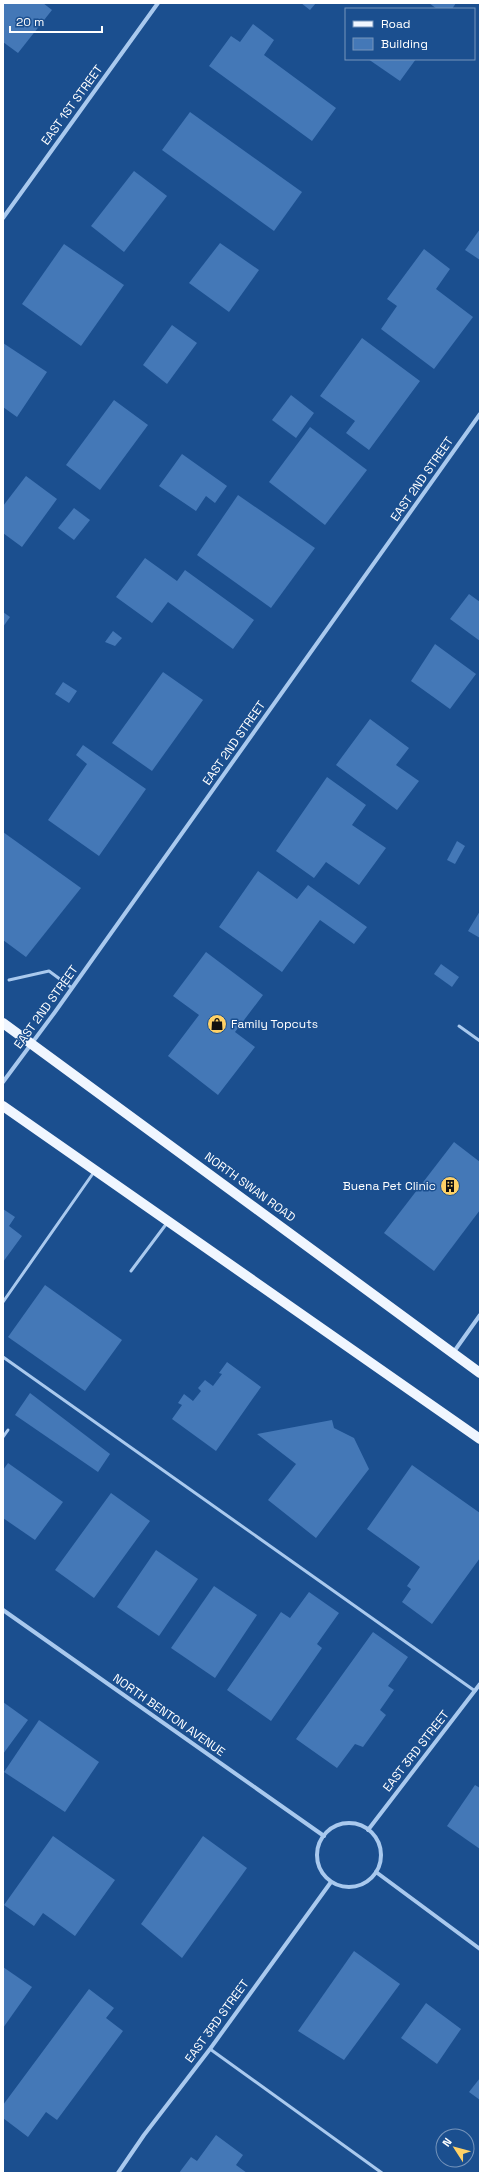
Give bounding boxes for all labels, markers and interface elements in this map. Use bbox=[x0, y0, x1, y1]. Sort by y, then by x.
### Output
scale bar bbox=[10, 8, 102, 34]
legend bbox=[345, 8, 475, 60]
text: 20 m bbox=[16, 14, 44, 30]
text: Road bbox=[381, 16, 410, 32]
text: Building bbox=[381, 36, 428, 52]
street label: EAST 1ST STREET bbox=[38, 62, 106, 148]
street label: EAST 2ND STREET bbox=[387, 434, 457, 524]
street label: EAST 2ND STREET bbox=[199, 698, 269, 788]
street label: EAST 2ND STREET bbox=[10, 962, 82, 1052]
shop icon: Family Topcuts bbox=[206, 1013, 228, 1035]
place label: Family Topcuts bbox=[231, 1016, 318, 1032]
street label: NORTH SWAN ROAD bbox=[201, 1149, 299, 1225]
building icon: Buena Pet Clinic bbox=[439, 1175, 461, 1197]
place label: Buena Pet Clinic bbox=[343, 1178, 436, 1194]
street label: NORTH BENTON AVENUE bbox=[110, 1670, 228, 1760]
street label: EAST 3RD STREET bbox=[379, 1707, 453, 1795]
street label: EAST 3RD STREET bbox=[181, 1976, 253, 2066]
north arrow bbox=[435, 2128, 475, 2168]
text: N bbox=[439, 2135, 455, 2149]

